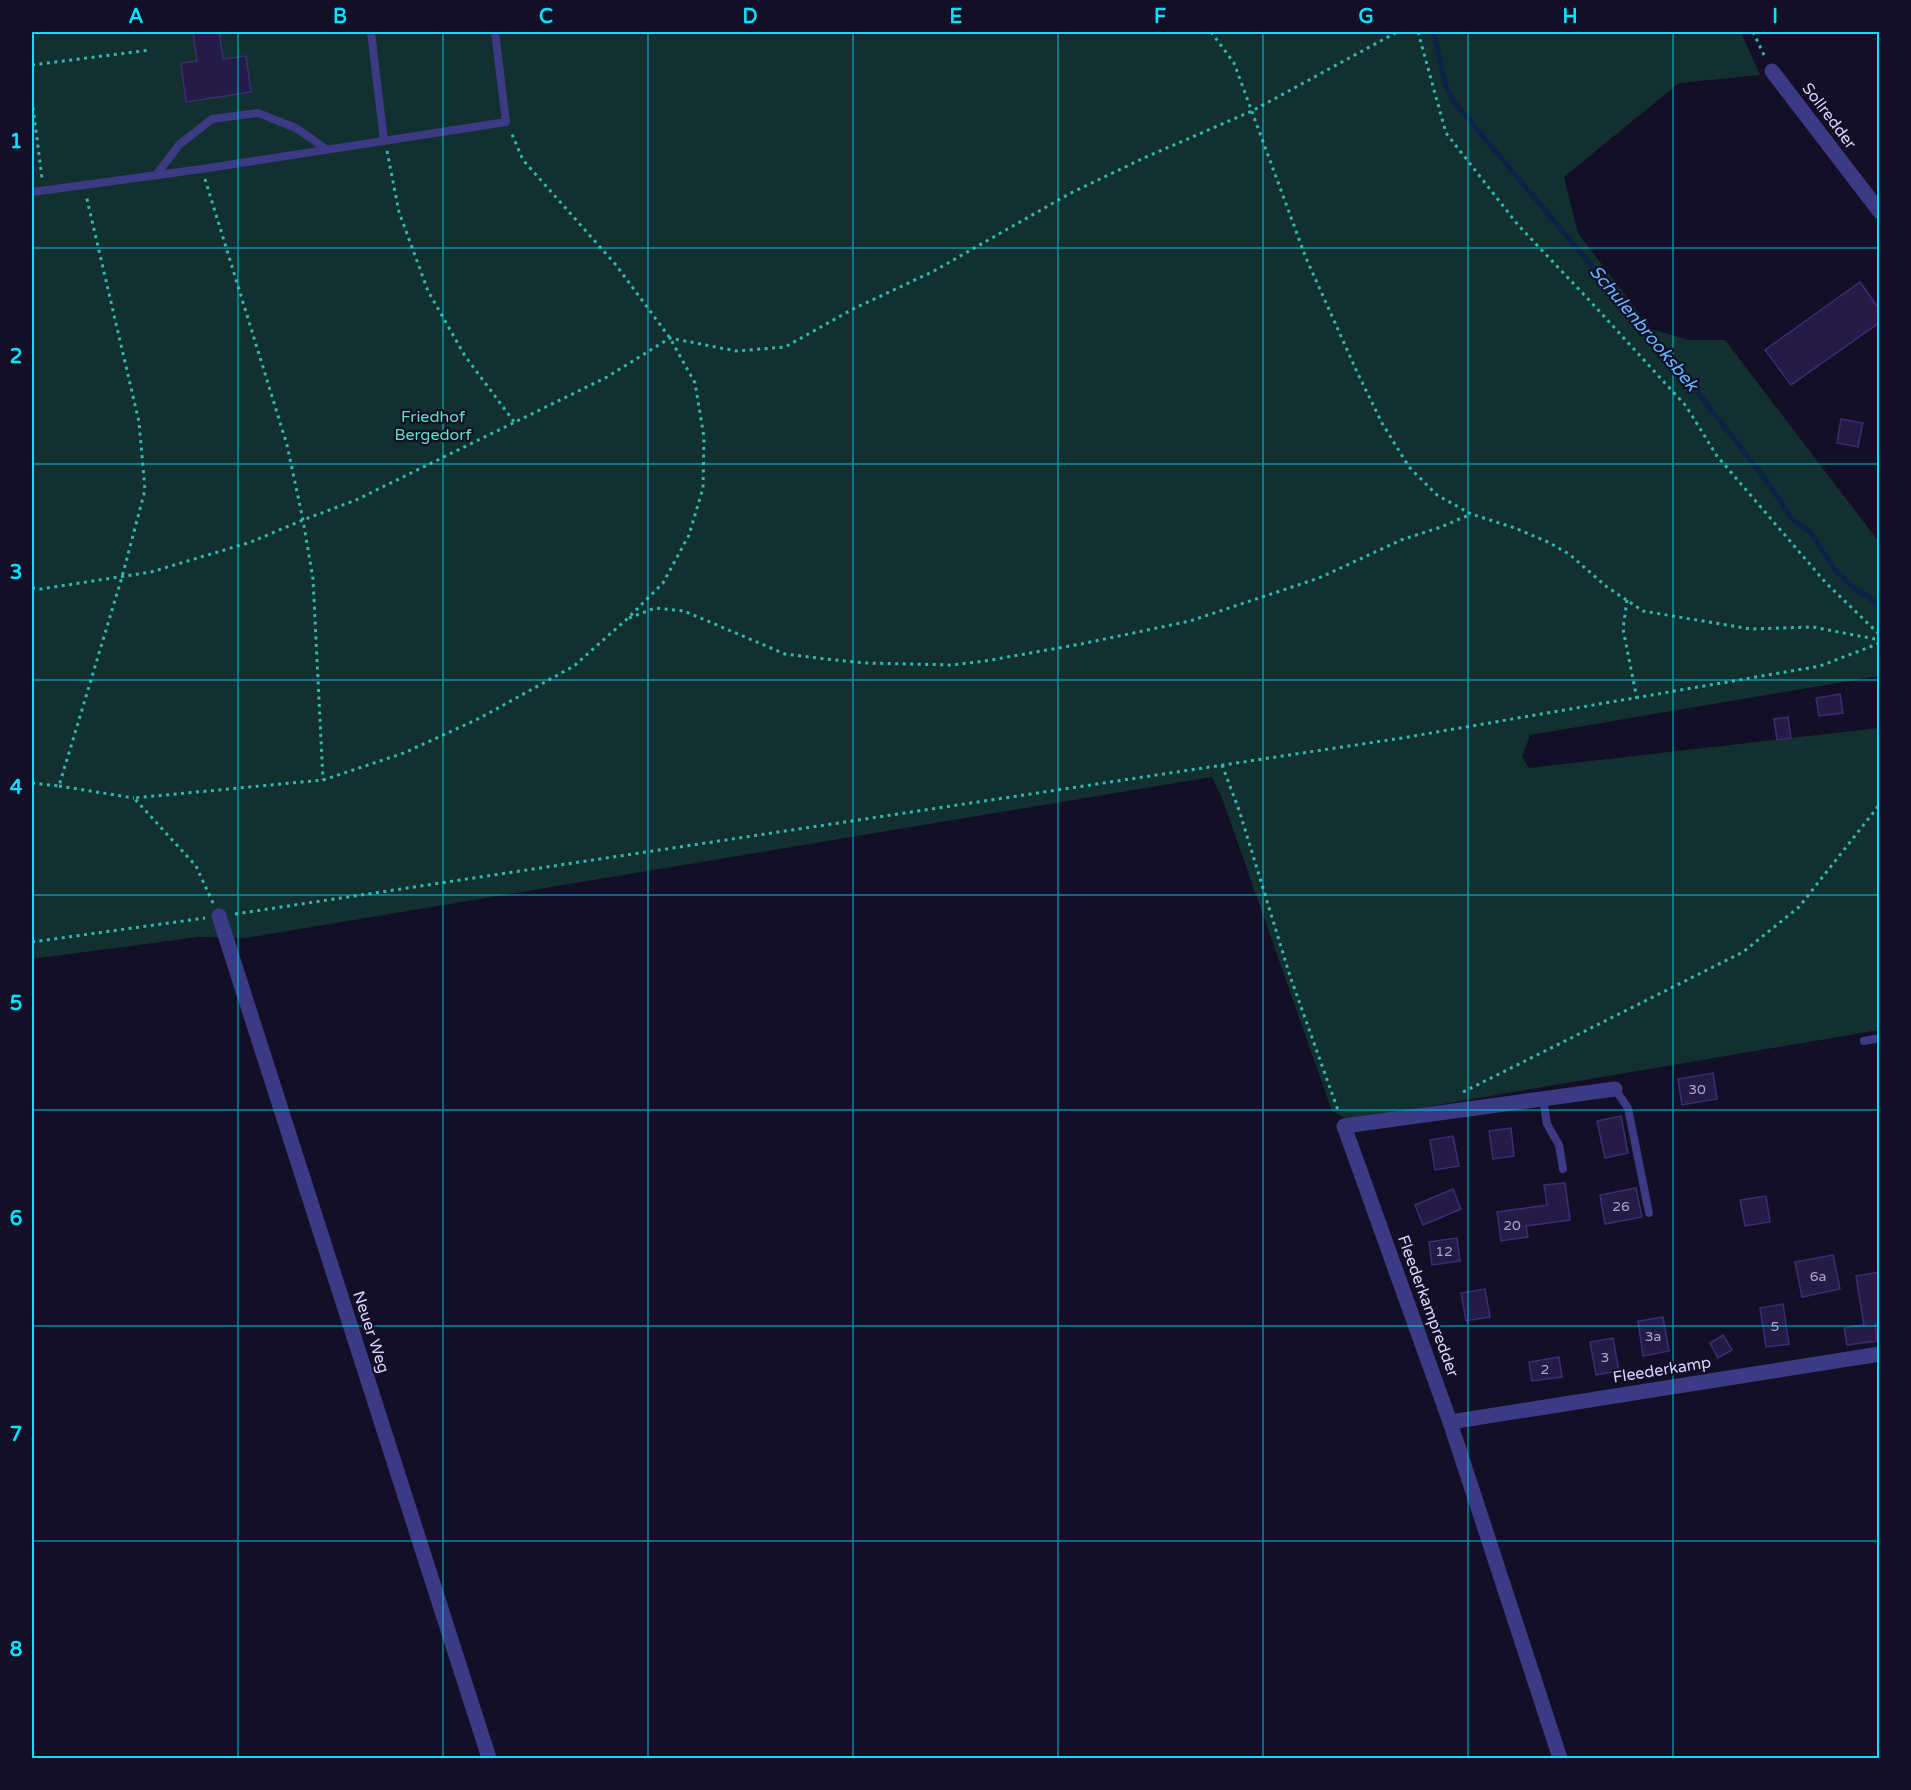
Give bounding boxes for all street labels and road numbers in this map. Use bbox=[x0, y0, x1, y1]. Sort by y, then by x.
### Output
street label: Sollredder bbox=[1798, 79, 1861, 154]
street label: Fleederkampredder bbox=[1393, 1232, 1463, 1381]
street label: Neuer Weg bbox=[348, 1288, 394, 1376]
street label: Fleederkamp bbox=[1611, 1352, 1713, 1388]

